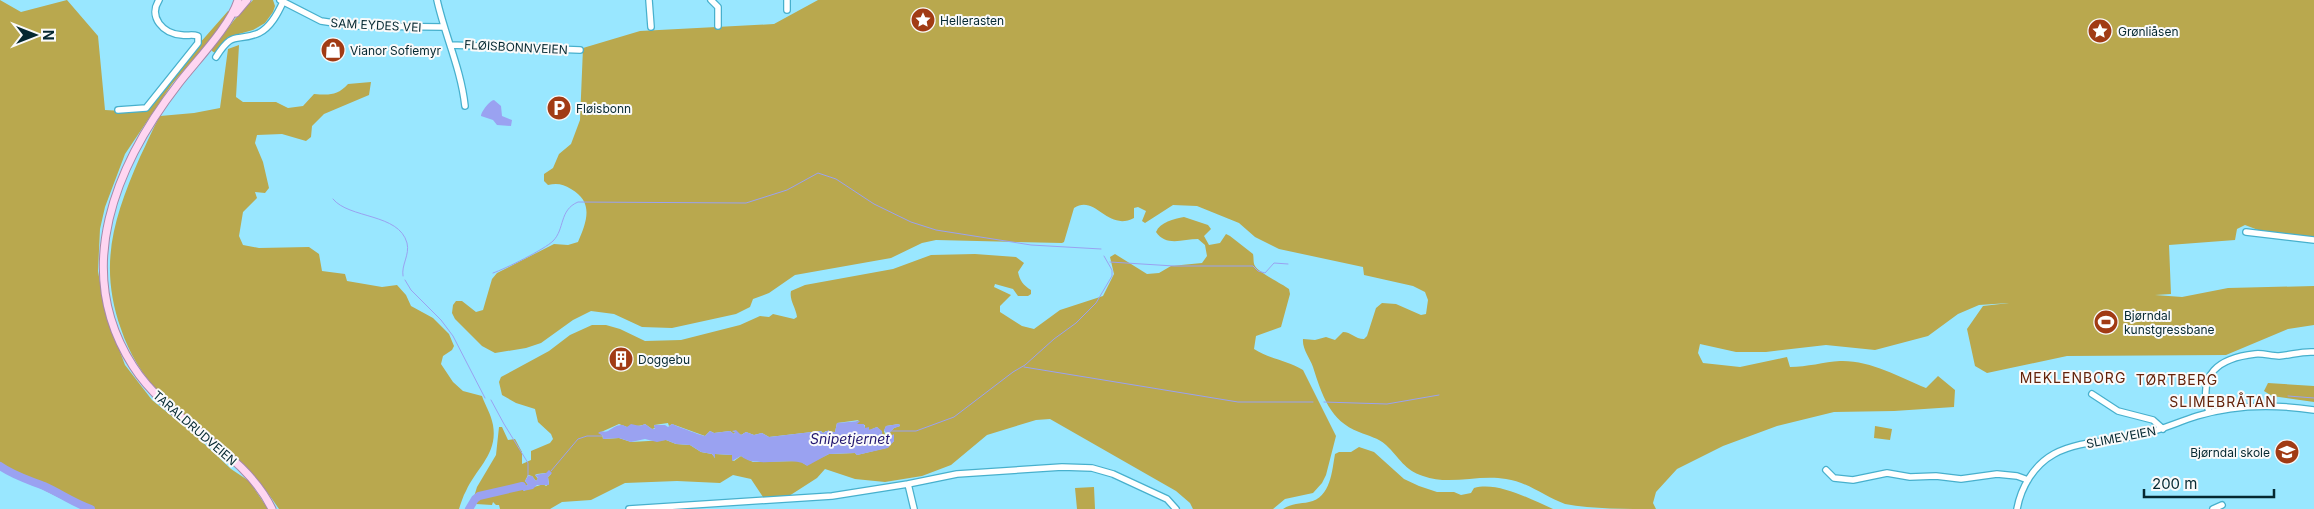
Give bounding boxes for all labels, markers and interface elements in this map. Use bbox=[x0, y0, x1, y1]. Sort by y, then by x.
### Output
place icon: Hellerasten bbox=[910, 7, 936, 33]
north arrow bbox=[10, 10, 60, 60]
place label: Hellerasten bbox=[940, 13, 1004, 28]
street label: SAM EYDES VEI bbox=[330, 15, 422, 35]
place icon: Grønliåsen bbox=[2087, 18, 2113, 44]
place label: Grønliåsen bbox=[2118, 24, 2179, 39]
text: N bbox=[40, 30, 57, 40]
shop icon: Vianor Sofiemyr bbox=[320, 37, 346, 63]
street label: FLØISBONNVEIEN bbox=[464, 37, 568, 57]
place label: Vianor Sofiemyr bbox=[350, 43, 441, 58]
parking icon: Fløisbonn bbox=[546, 95, 572, 121]
place label: Fløisbonn bbox=[576, 101, 631, 116]
place label: Bjørndal kunstgressbane bbox=[2124, 308, 2215, 337]
sports icon: Bjørndal kunstgressbane bbox=[2093, 309, 2119, 335]
building icon: Doggebu bbox=[608, 346, 634, 372]
place label: Doggebu bbox=[638, 352, 690, 367]
district label: MEKLENBORG bbox=[2020, 369, 2126, 386]
district label: TØRTBERG bbox=[2136, 371, 2218, 388]
street label: TARALDRUDVEIEN bbox=[150, 387, 240, 469]
district label: SLIMEBRÅTAN bbox=[2169, 392, 2277, 410]
street label: SLIMEVEIEN bbox=[2085, 423, 2157, 451]
water label: Snipetjernet bbox=[810, 430, 890, 447]
school or university icon: Bjørndal skole bbox=[2274, 439, 2300, 465]
place label: Bjørndal skole bbox=[2190, 445, 2270, 460]
scale bar bbox=[2144, 466, 2274, 498]
text: 200 m bbox=[2152, 474, 2197, 493]

